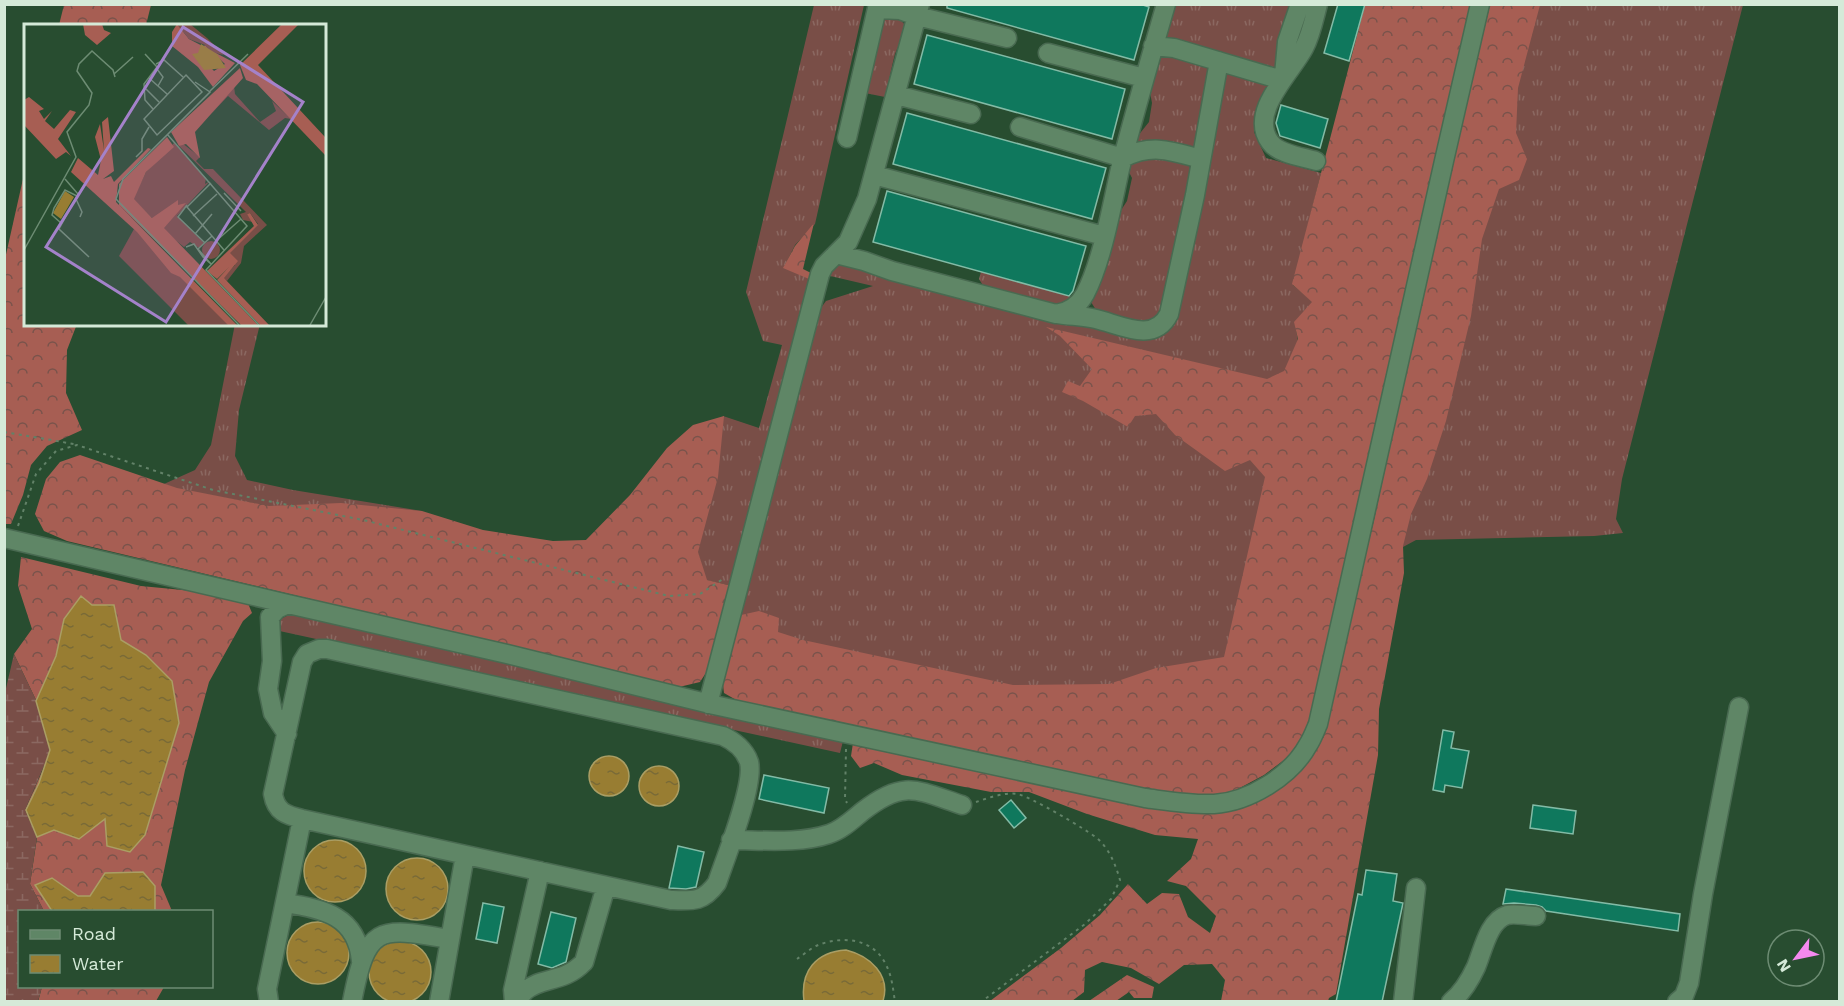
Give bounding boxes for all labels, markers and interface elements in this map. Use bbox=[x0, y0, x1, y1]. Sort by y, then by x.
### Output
inset map bbox=[24, 24, 326, 326]
legend bbox=[18, 910, 213, 988]
text: Road bbox=[72, 923, 116, 944]
north arrow bbox=[1766, 928, 1826, 988]
text: Water bbox=[72, 953, 124, 974]
text: N bbox=[1773, 956, 1795, 976]

